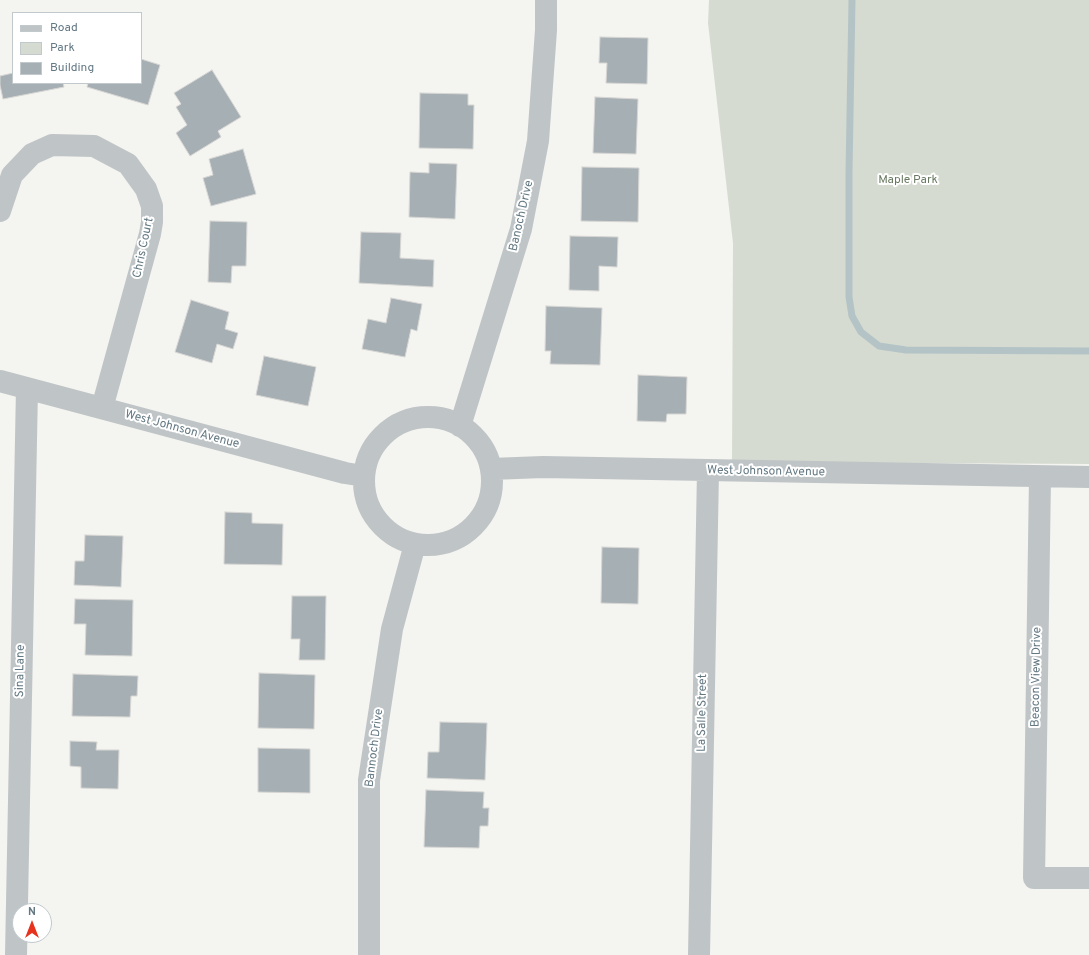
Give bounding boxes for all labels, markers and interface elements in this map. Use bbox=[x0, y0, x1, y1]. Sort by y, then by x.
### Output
legend bbox=[12, 12, 142, 84]
text: Road bbox=[50, 20, 78, 36]
text: Park bbox=[50, 40, 75, 56]
text: Building bbox=[50, 60, 94, 76]
park label: Maple Park bbox=[878, 174, 938, 188]
street label: Banoch Drive bbox=[507, 179, 537, 253]
street label: Chris Court bbox=[131, 216, 157, 280]
street label: West Johnson Avenue bbox=[123, 408, 241, 452]
street label: West Johnson Avenue bbox=[707, 464, 825, 480]
street label: Beacon View Drive bbox=[1029, 627, 1045, 727]
street label: Sina Lane bbox=[13, 645, 29, 697]
street label: La Salle Street bbox=[695, 674, 711, 752]
street label: Bannoch Drive bbox=[363, 708, 387, 788]
north arrow bbox=[12, 903, 52, 943]
text: N bbox=[28, 905, 36, 919]

